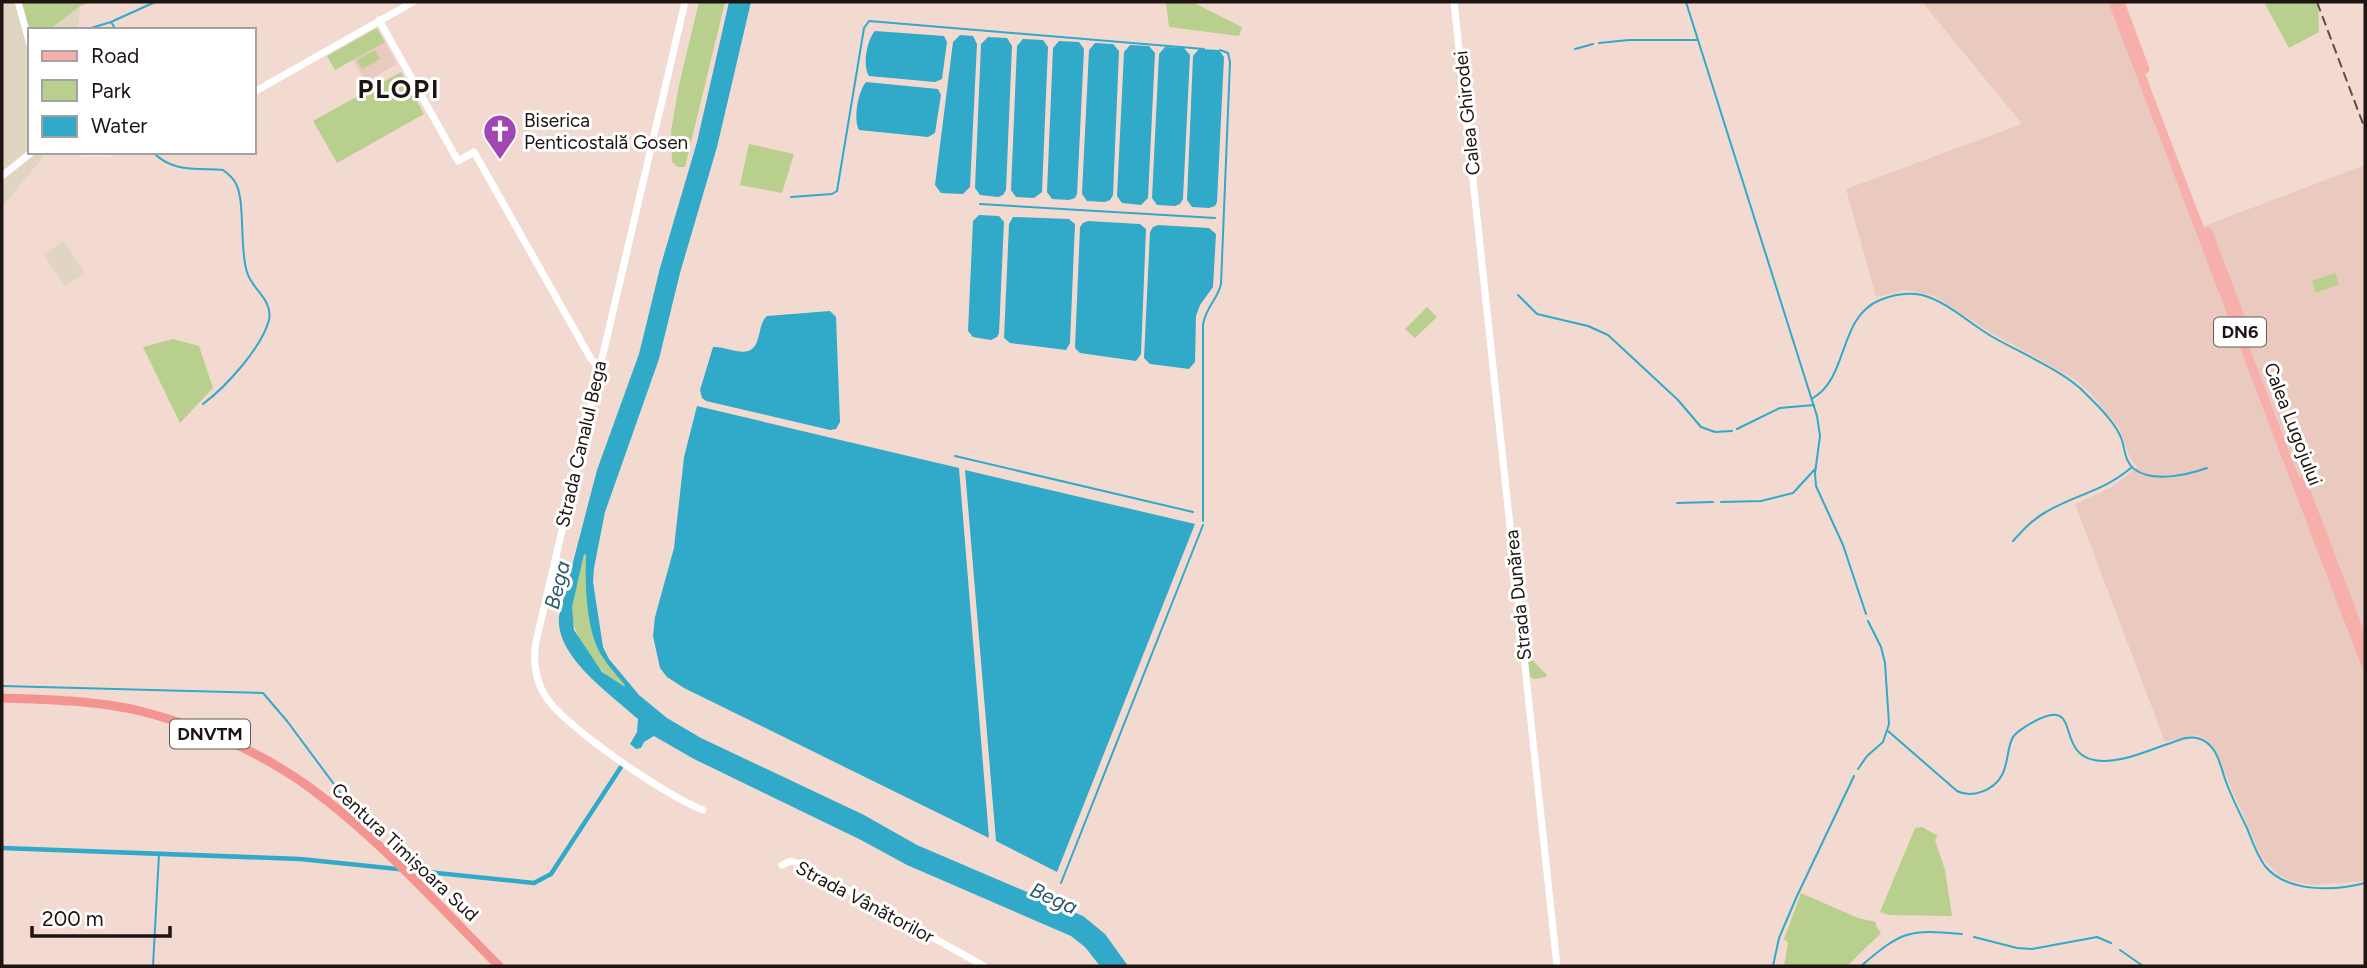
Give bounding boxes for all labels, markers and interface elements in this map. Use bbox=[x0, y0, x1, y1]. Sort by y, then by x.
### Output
legend bbox=[28, 28, 256, 154]
text: Road bbox=[91, 43, 139, 68]
street label: Calea Ghirodei bbox=[1449, 50, 1485, 176]
district label: PLOPI bbox=[358, 73, 440, 105]
text: Park bbox=[91, 78, 132, 103]
place label: Biserica Penticostală Gosen bbox=[524, 109, 688, 154]
church icon: Biserica Penticostală Gosen bbox=[481, 112, 519, 161]
text: Water bbox=[91, 113, 147, 138]
road number: DN6 bbox=[2214, 318, 2266, 346]
street label: Strada Canalul Bega bbox=[551, 358, 611, 530]
street label: Calea Lugojului bbox=[2259, 359, 2327, 489]
street label: Strada Dunărea bbox=[1500, 529, 1536, 661]
water label: Bega bbox=[539, 558, 575, 612]
road number: DNVTM bbox=[170, 720, 250, 748]
street label: Centura Timișoara Sud bbox=[327, 778, 483, 926]
street label: Strada Vânătorilor bbox=[792, 856, 939, 948]
water label: Bega bbox=[1027, 877, 1081, 919]
scale bar bbox=[32, 894, 170, 938]
text: 200 m bbox=[42, 906, 104, 931]

